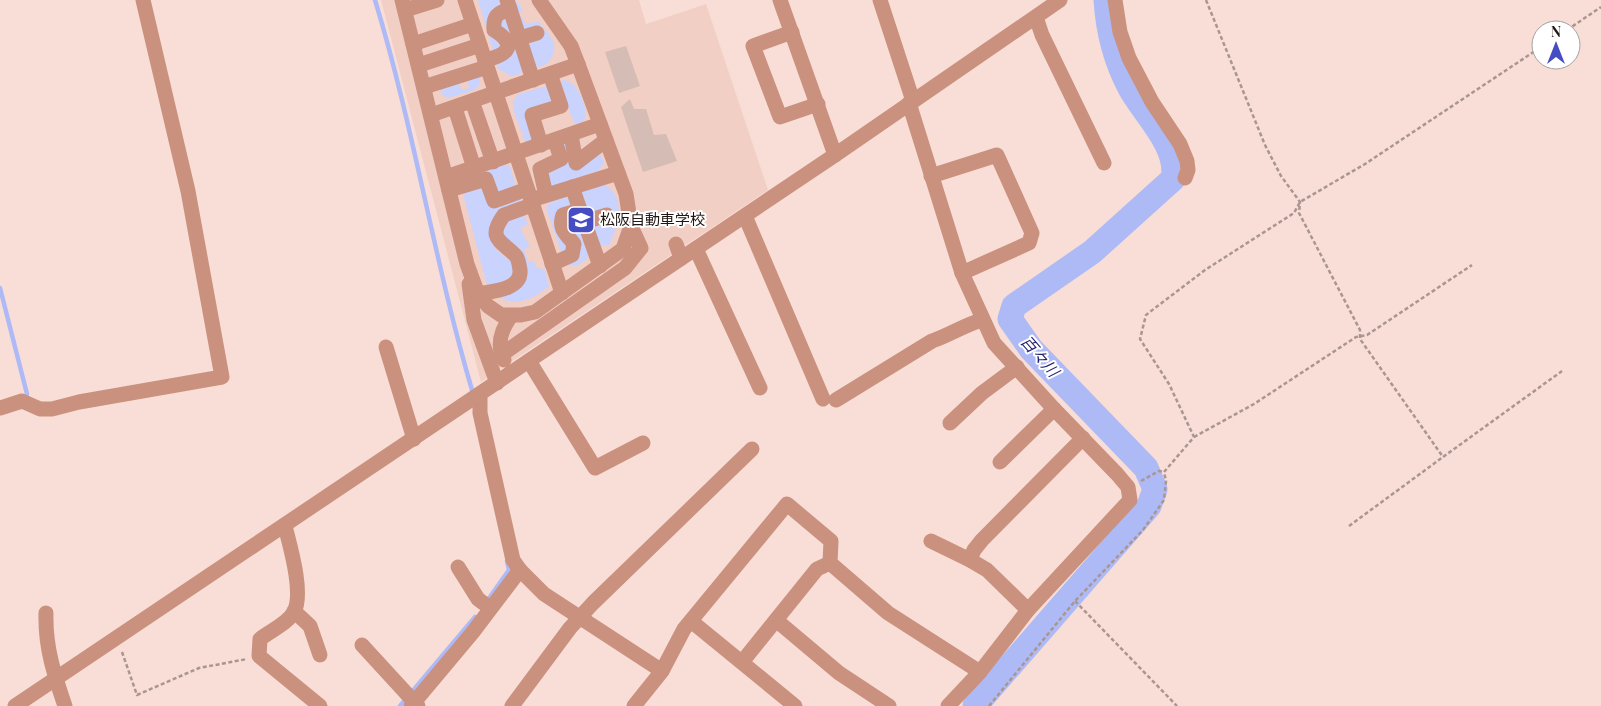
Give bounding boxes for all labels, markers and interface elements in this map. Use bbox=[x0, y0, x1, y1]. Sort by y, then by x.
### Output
north arrow bbox=[1531, 20, 1581, 70]
text: N bbox=[1551, 22, 1561, 41]
school or university icon: 松阪自動車学校 bbox=[566, 205, 596, 235]
place label: 松阪自動車学校 bbox=[600, 209, 705, 229]
water label: 百々川 bbox=[1017, 331, 1065, 382]

